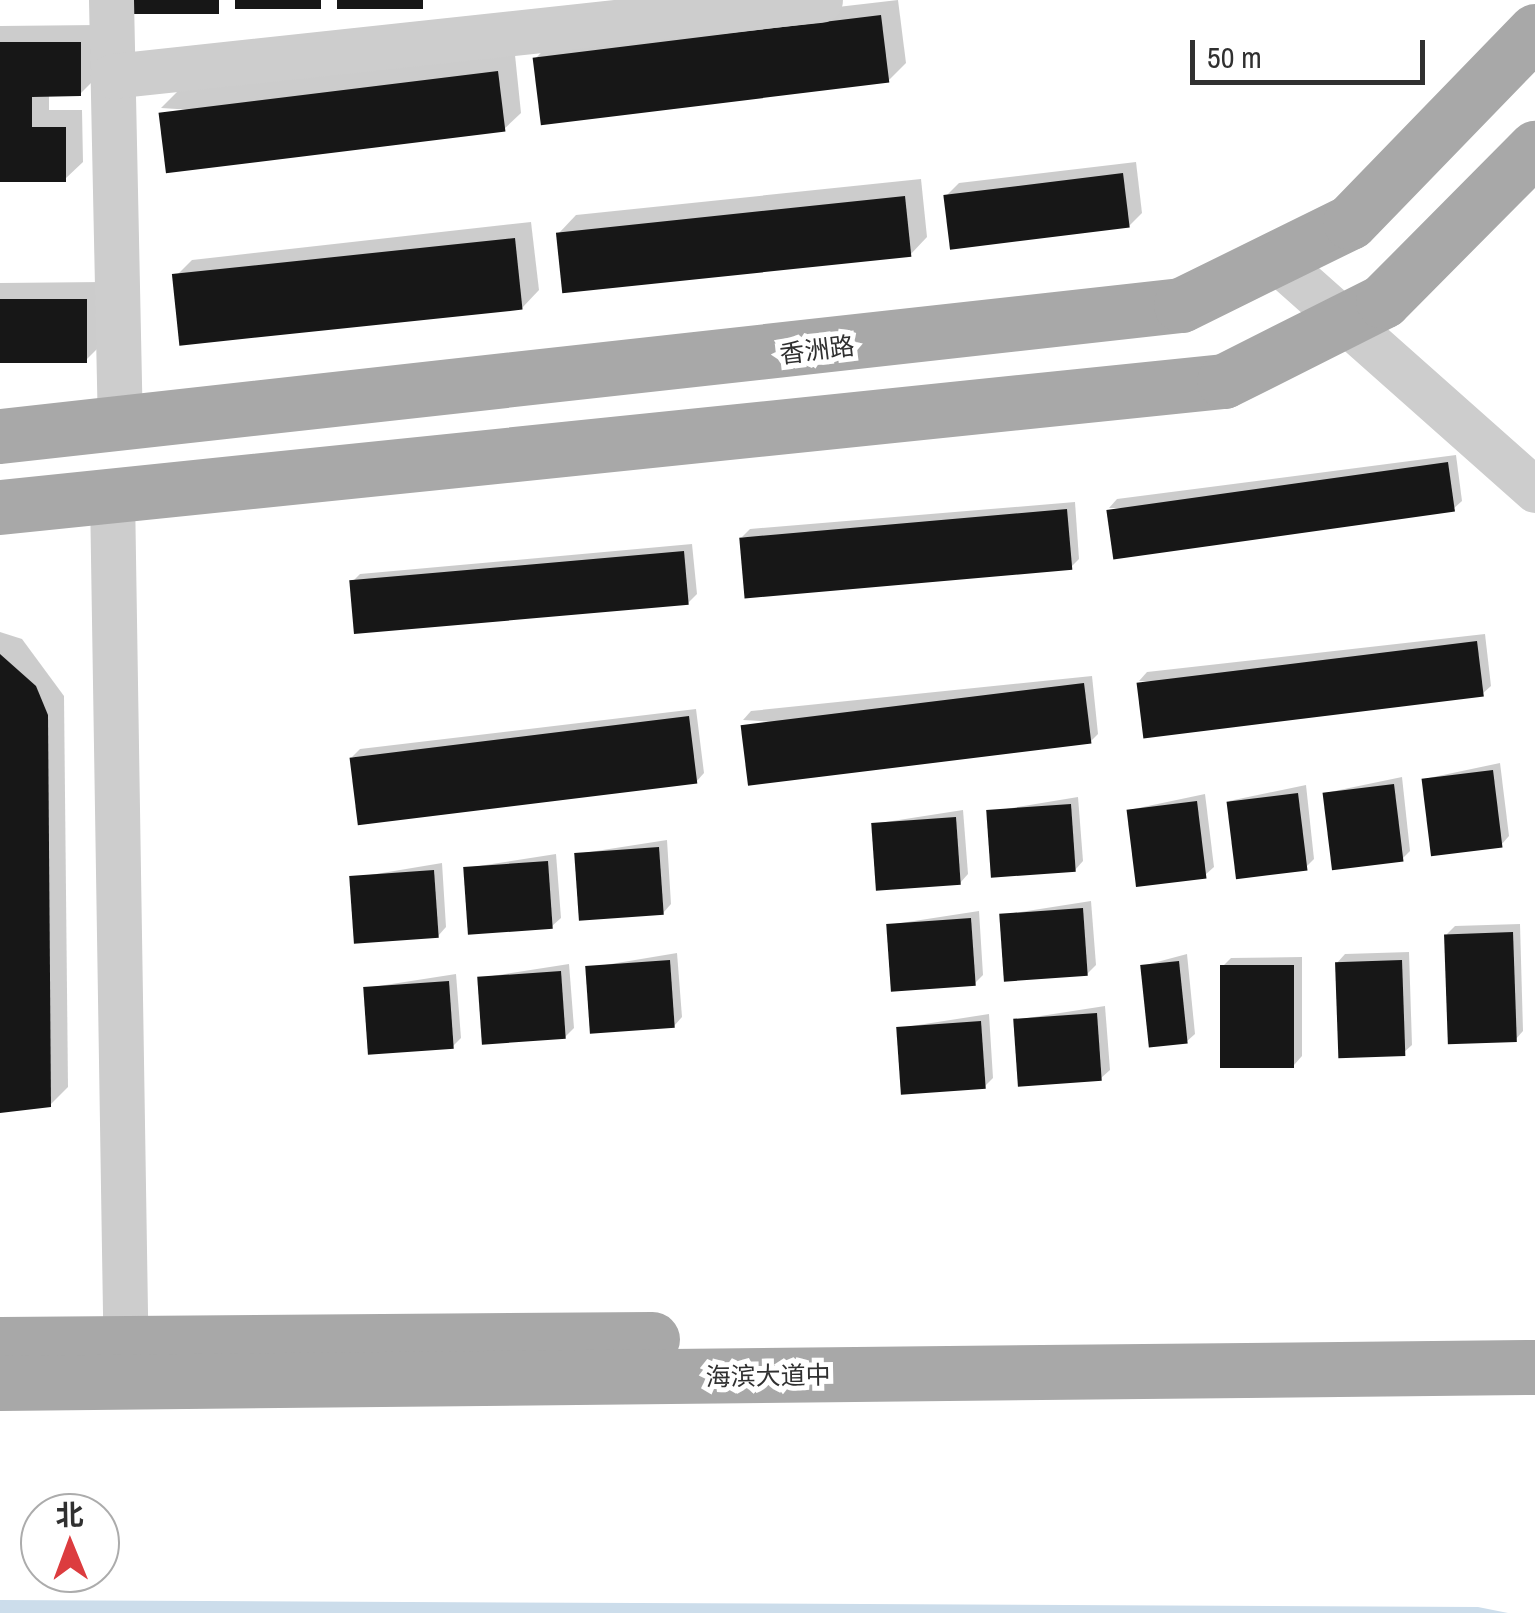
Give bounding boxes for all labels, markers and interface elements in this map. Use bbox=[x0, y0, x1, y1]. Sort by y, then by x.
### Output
scale bar bbox=[1195, 20, 1430, 82]
text: 50 m bbox=[1207, 37, 1262, 77]
street label: 香洲路 bbox=[778, 331, 856, 369]
street label: 海滨大道中 bbox=[705, 1360, 831, 1392]
north arrow bbox=[20, 1493, 120, 1593]
text: 北 bbox=[55, 1496, 84, 1534]

